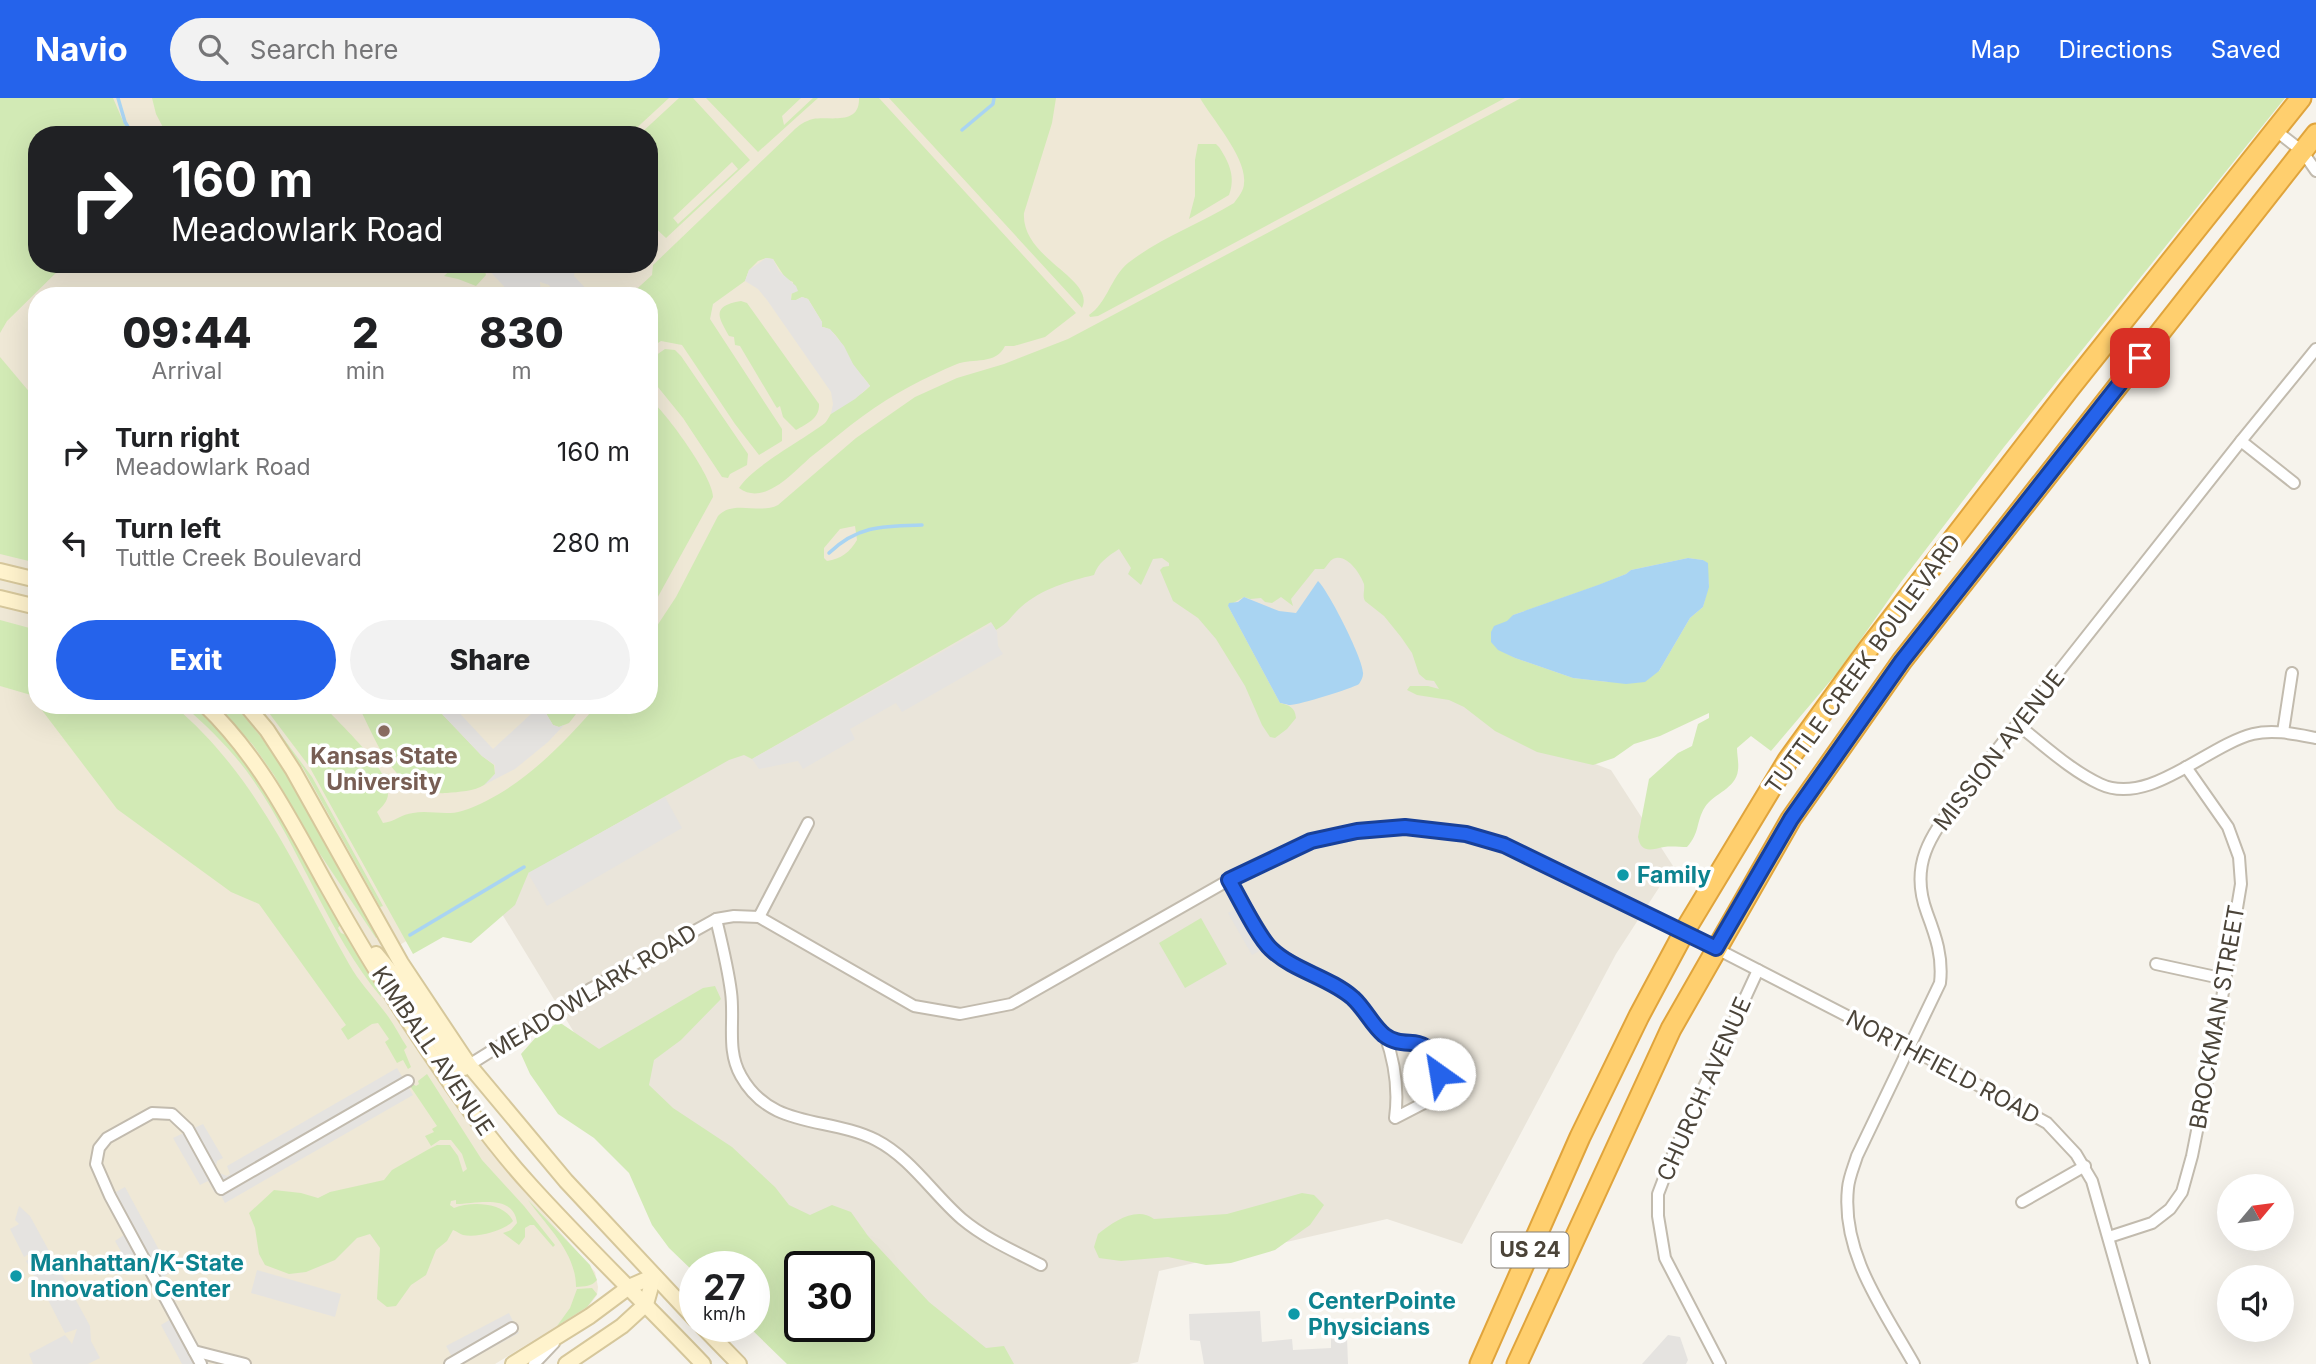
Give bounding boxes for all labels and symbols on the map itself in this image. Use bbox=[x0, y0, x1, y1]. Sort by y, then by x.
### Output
pin bbox=[2110, 328, 2170, 388]
street label: TUTTLE CREEK BOULEVARD bbox=[1759, 529, 1967, 799]
street label: MISSION AVENUE bbox=[1928, 664, 2070, 836]
marker: Kansas State University bbox=[376, 723, 392, 739]
place label: Kansas State University bbox=[310, 742, 458, 796]
place label: Family bbox=[1637, 861, 1711, 889]
marker: Family bbox=[1615, 867, 1631, 883]
street label: BROCKMAN STREET bbox=[2183, 903, 2251, 1131]
street label: MEADOWLARK ROAD bbox=[484, 918, 702, 1064]
street label: KIMBALL AVENUE bbox=[366, 961, 500, 1141]
street label: CHURCH AVENUE bbox=[1651, 993, 1757, 1185]
street label: NORTHFIELD ROAD bbox=[1841, 1004, 2045, 1130]
position arrow bbox=[1402, 1037, 1476, 1111]
north arrow bbox=[2217, 1174, 2294, 1251]
road number: US 24 bbox=[1492, 1232, 1568, 1268]
place label: Manhattan/K-State Innovation Center bbox=[30, 1249, 244, 1303]
speed limit sign: 30 bbox=[784, 1251, 875, 1342]
marker: Manhattan/K-State Innovation Center bbox=[8, 1268, 24, 1284]
place label: CenterPointe Physicians bbox=[1308, 1287, 1456, 1341]
marker: CenterPointe Physicians bbox=[1286, 1306, 1302, 1322]

